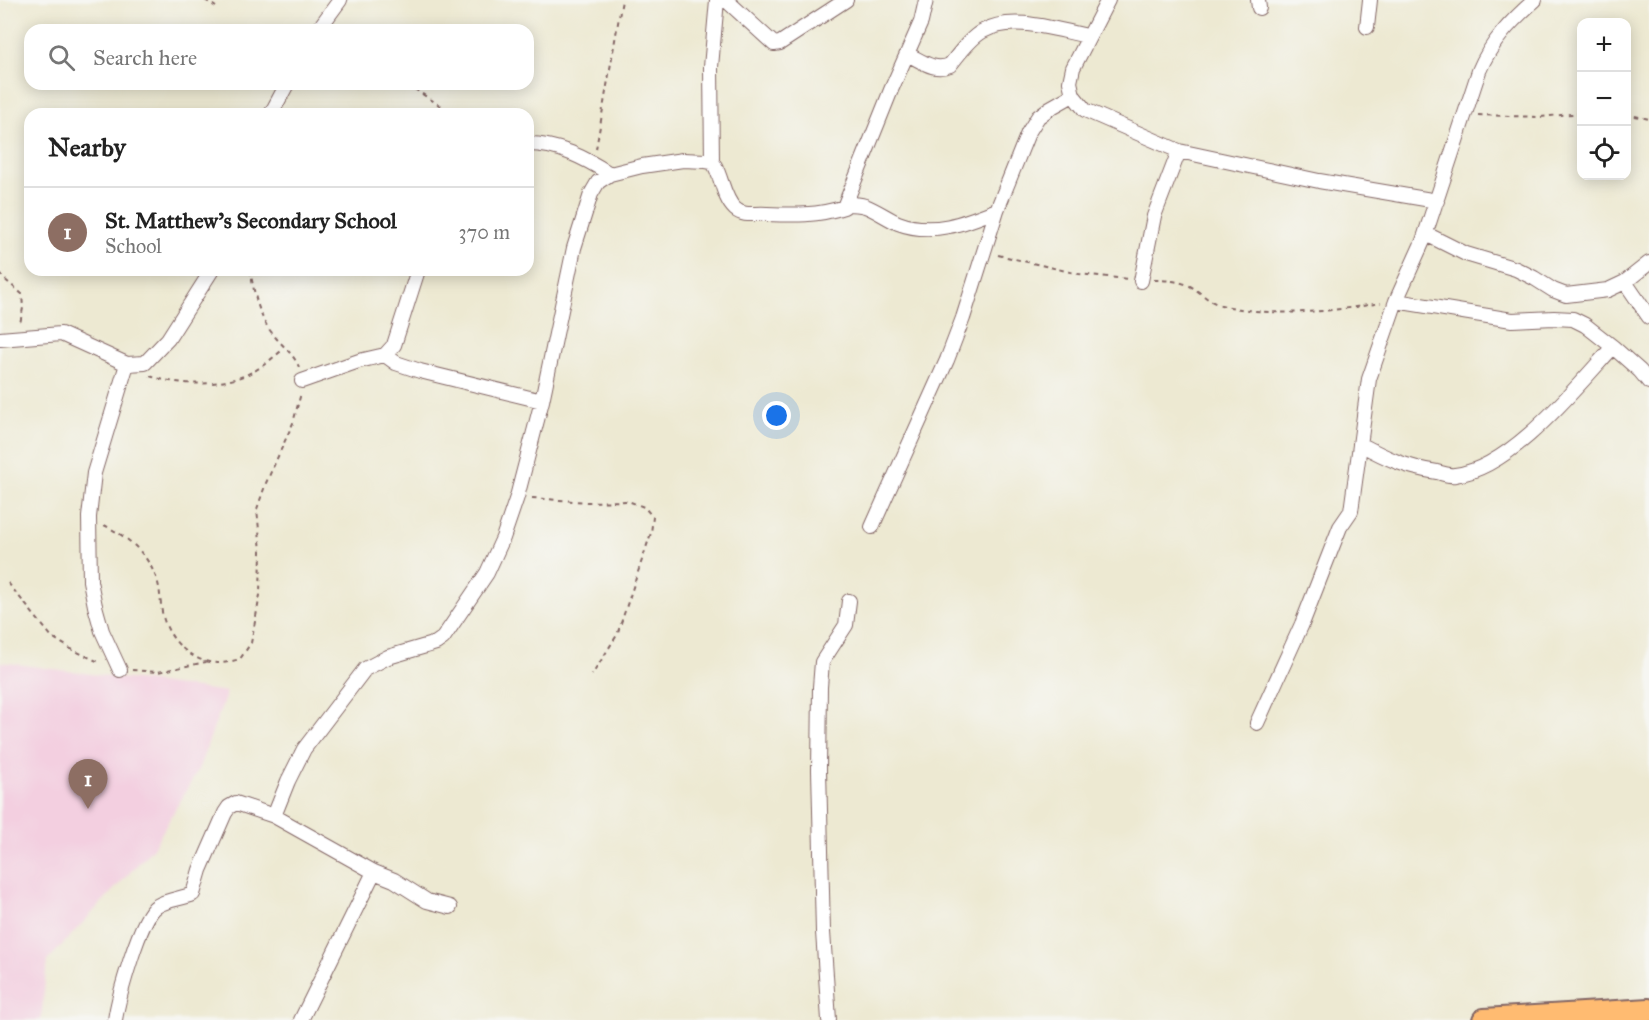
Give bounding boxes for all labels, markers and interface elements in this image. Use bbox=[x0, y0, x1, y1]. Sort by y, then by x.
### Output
map controls bbox=[1577, 18, 1631, 180]
button: + bbox=[1577, 18, 1631, 72]
search box bbox=[24, 24, 534, 90]
icon: search bbox=[45, 41, 78, 74]
text: Search here bbox=[93, 44, 197, 71]
button: − bbox=[1577, 72, 1631, 126]
button: locate bbox=[1577, 126, 1631, 180]
text: Nearby bbox=[48, 131, 126, 163]
text: St. Matthew's Secondary School bbox=[105, 207, 397, 234]
text: 1 bbox=[64, 220, 71, 244]
text: 370 m bbox=[459, 220, 510, 244]
text: School bbox=[105, 234, 162, 258]
your location bbox=[762, 401, 791, 430]
pin: 1 bbox=[68, 760, 107, 809]

